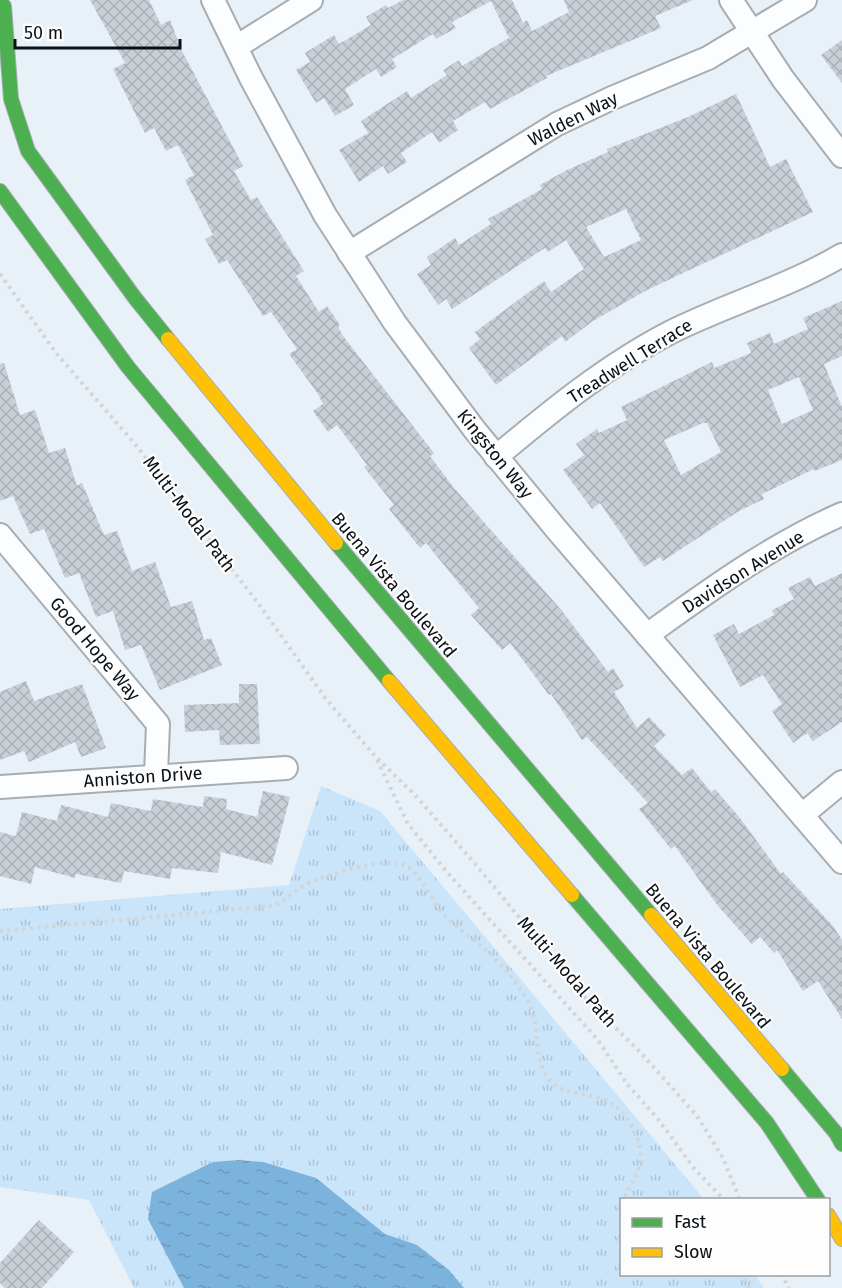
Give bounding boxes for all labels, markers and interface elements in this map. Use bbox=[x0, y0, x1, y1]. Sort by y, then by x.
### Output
scale bar bbox=[15, 12, 180, 50]
text: 50 m bbox=[24, 22, 63, 44]
street label: Walden Way bbox=[524, 87, 622, 151]
street label: Treadwell Terrace bbox=[564, 314, 696, 408]
street label: Kingston Way bbox=[452, 405, 538, 503]
street label: Multi-Modal Path bbox=[138, 452, 240, 576]
street label: Buena Vista Boulevard bbox=[327, 508, 461, 662]
street label: Davidson Avenue bbox=[678, 526, 808, 618]
street label: Good Hope Way bbox=[45, 593, 145, 705]
street label: Anniston Drive bbox=[83, 762, 203, 792]
street label: Buena Vista Boulevard bbox=[641, 879, 775, 1033]
street label: Multi-Modal Path bbox=[513, 912, 621, 1032]
legend bbox=[620, 1198, 830, 1276]
text: Fast bbox=[674, 1211, 707, 1233]
text: Slow bbox=[674, 1241, 713, 1263]

